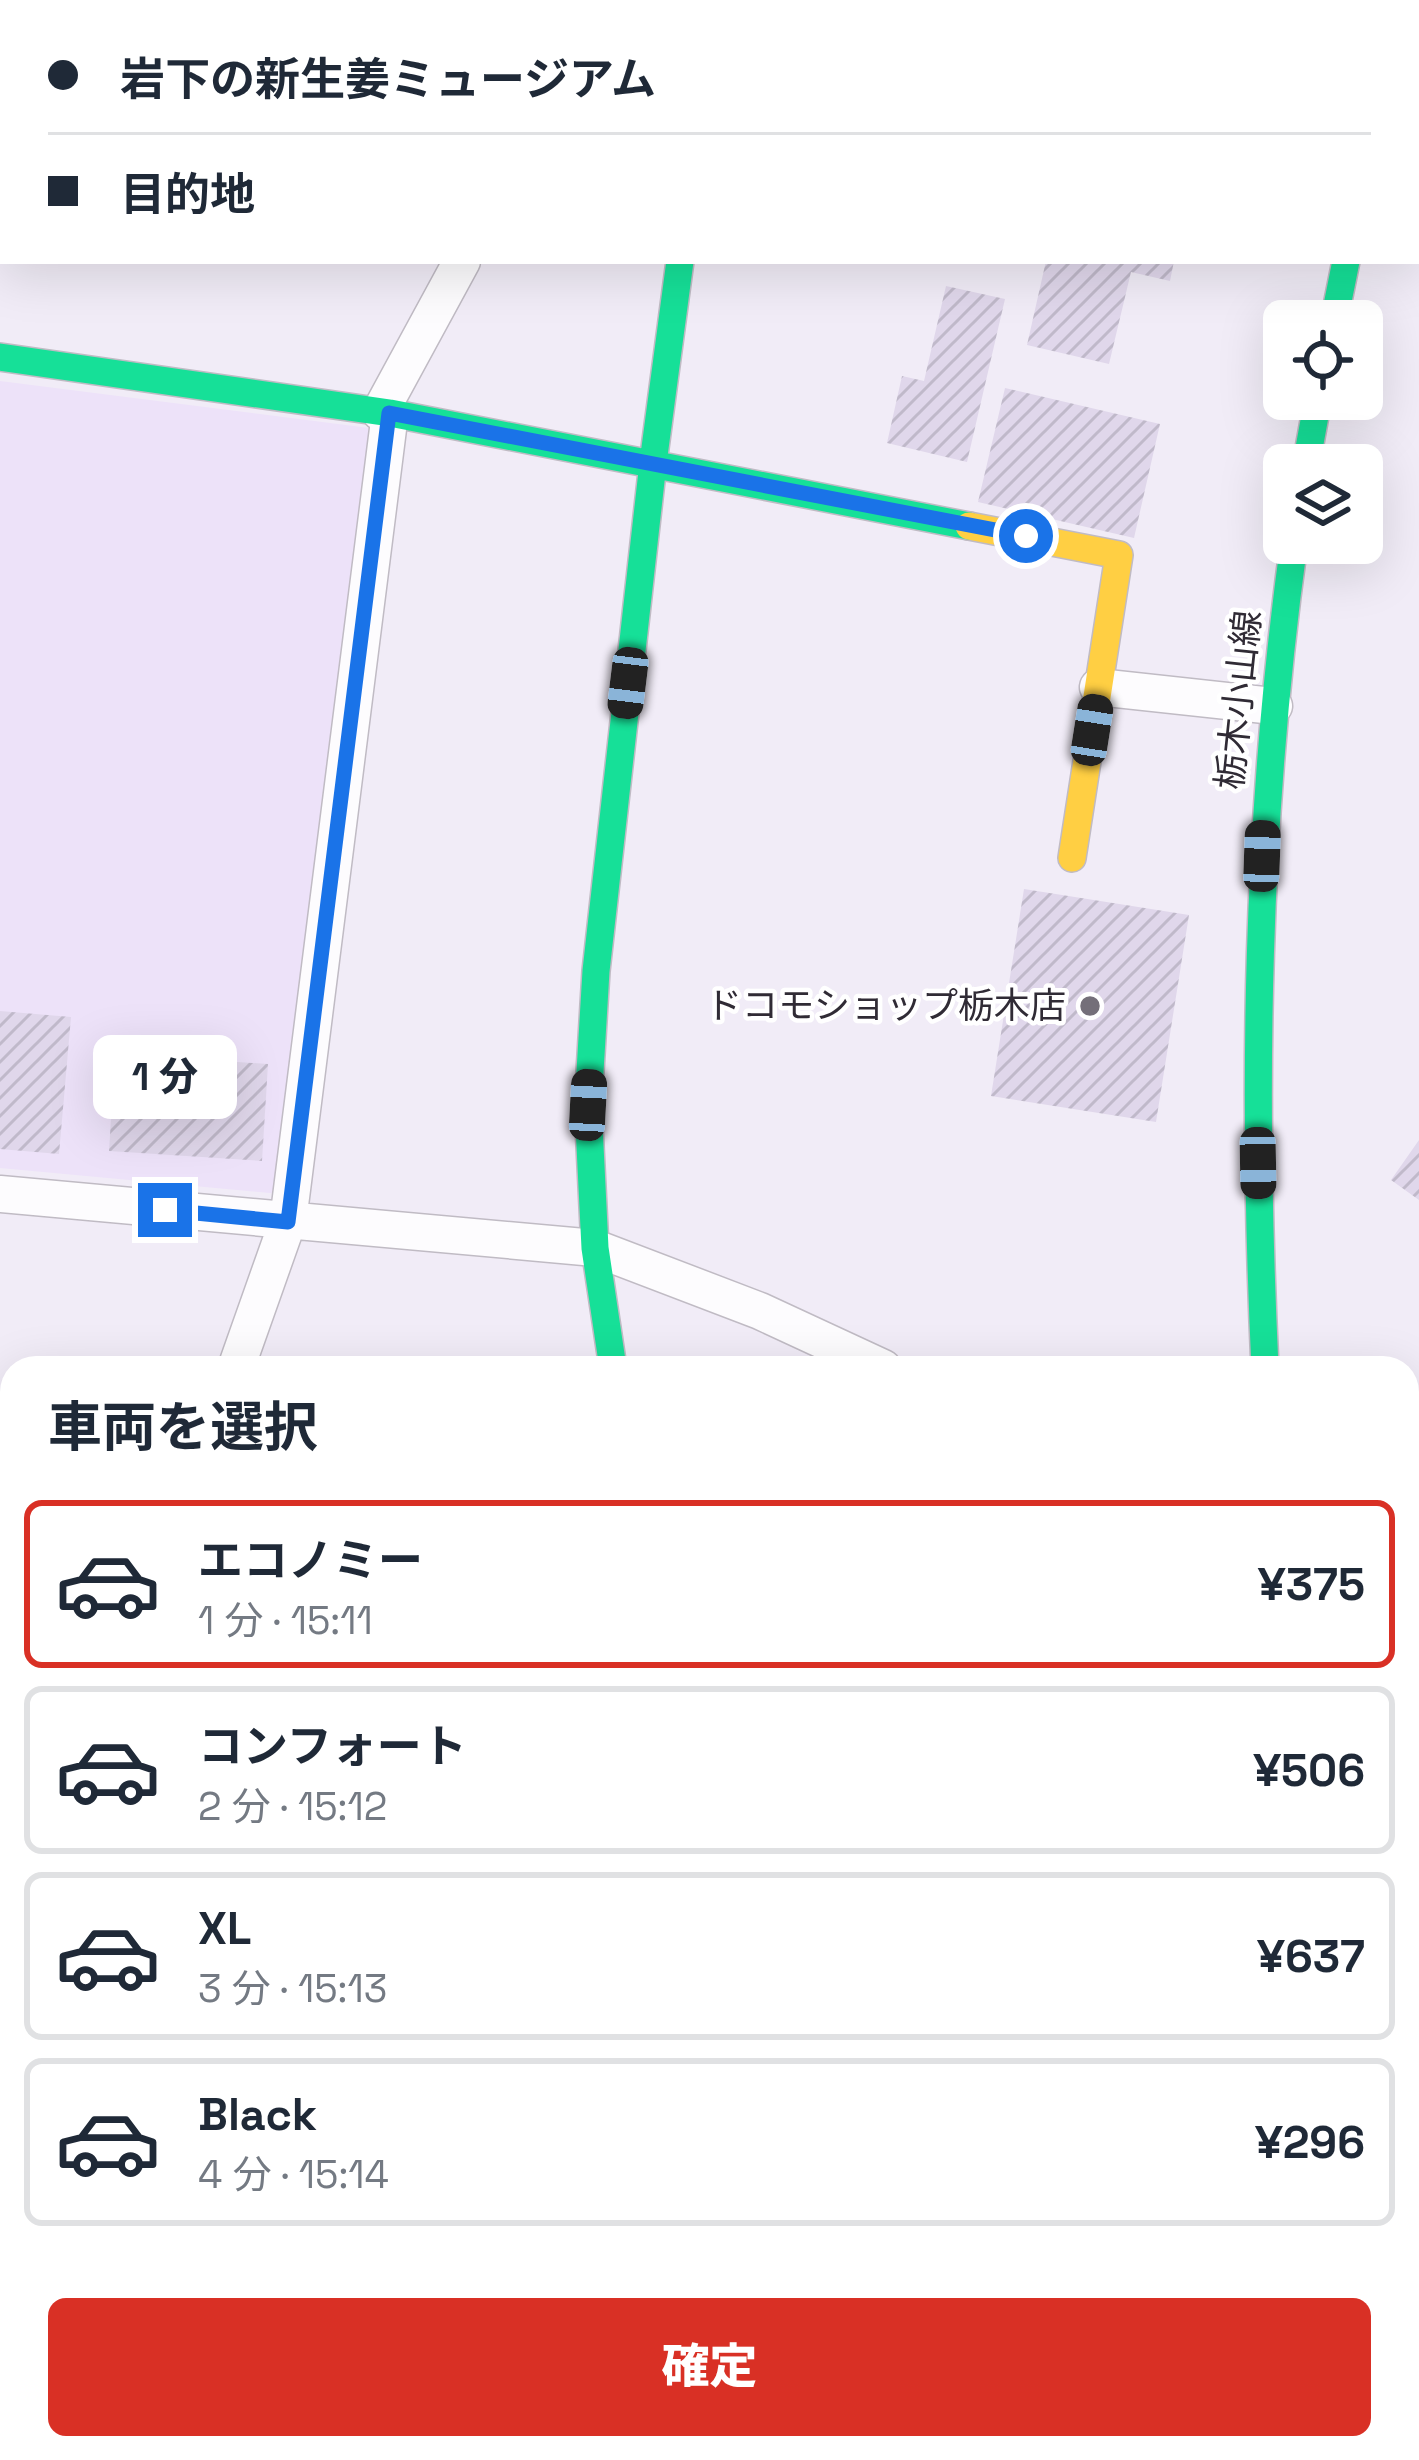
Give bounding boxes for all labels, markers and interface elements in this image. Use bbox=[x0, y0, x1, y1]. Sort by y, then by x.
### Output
text: 岩下の新生姜ミュージアム bbox=[120, 51, 656, 108]
text: 目的地 bbox=[120, 166, 255, 223]
map controls bbox=[1263, 300, 1383, 564]
button: locate bbox=[1263, 300, 1383, 420]
button: layers bbox=[1263, 444, 1383, 564]
route start bbox=[999, 509, 1053, 563]
street label: 栃木小山線 bbox=[1207, 608, 1271, 792]
car bbox=[606, 645, 650, 721]
car bbox=[1069, 692, 1115, 768]
car bbox=[1243, 819, 1281, 893]
place label: ドコモショップ栃木店 bbox=[706, 983, 1066, 1029]
marker: ドコモショップ栃木店 bbox=[1077, 993, 1103, 1019]
callout: 1 分 bbox=[93, 1036, 237, 1120]
text: 1 分 bbox=[132, 1052, 198, 1101]
car bbox=[568, 1068, 608, 1142]
car bbox=[1239, 1127, 1277, 1199]
route end bbox=[138, 1183, 192, 1237]
text: 車両を選択 bbox=[48, 1393, 318, 1462]
icon: car bbox=[54, 1530, 162, 1638]
text: エコノミー bbox=[198, 1532, 423, 1589]
text: ¥375 bbox=[1258, 1556, 1365, 1613]
text: 1 分 · 15:11 bbox=[198, 1596, 373, 1645]
icon: car bbox=[54, 1716, 162, 1824]
text: コンフォート bbox=[198, 1718, 467, 1775]
text: ¥506 bbox=[1253, 1742, 1365, 1799]
text: 2 分 · 15:12 bbox=[198, 1782, 387, 1831]
text: XL bbox=[198, 1900, 251, 1957]
icon: car bbox=[54, 1902, 162, 2010]
text: ¥637 bbox=[1257, 1928, 1365, 1985]
text: 3 分 · 15:13 bbox=[198, 1964, 387, 2013]
text: Black bbox=[198, 2086, 317, 2143]
icon: car bbox=[54, 2088, 162, 2196]
text: ¥296 bbox=[1255, 2114, 1365, 2171]
text: 4 分 · 15:14 bbox=[198, 2150, 389, 2199]
button: 確定 bbox=[48, 2298, 1371, 2436]

